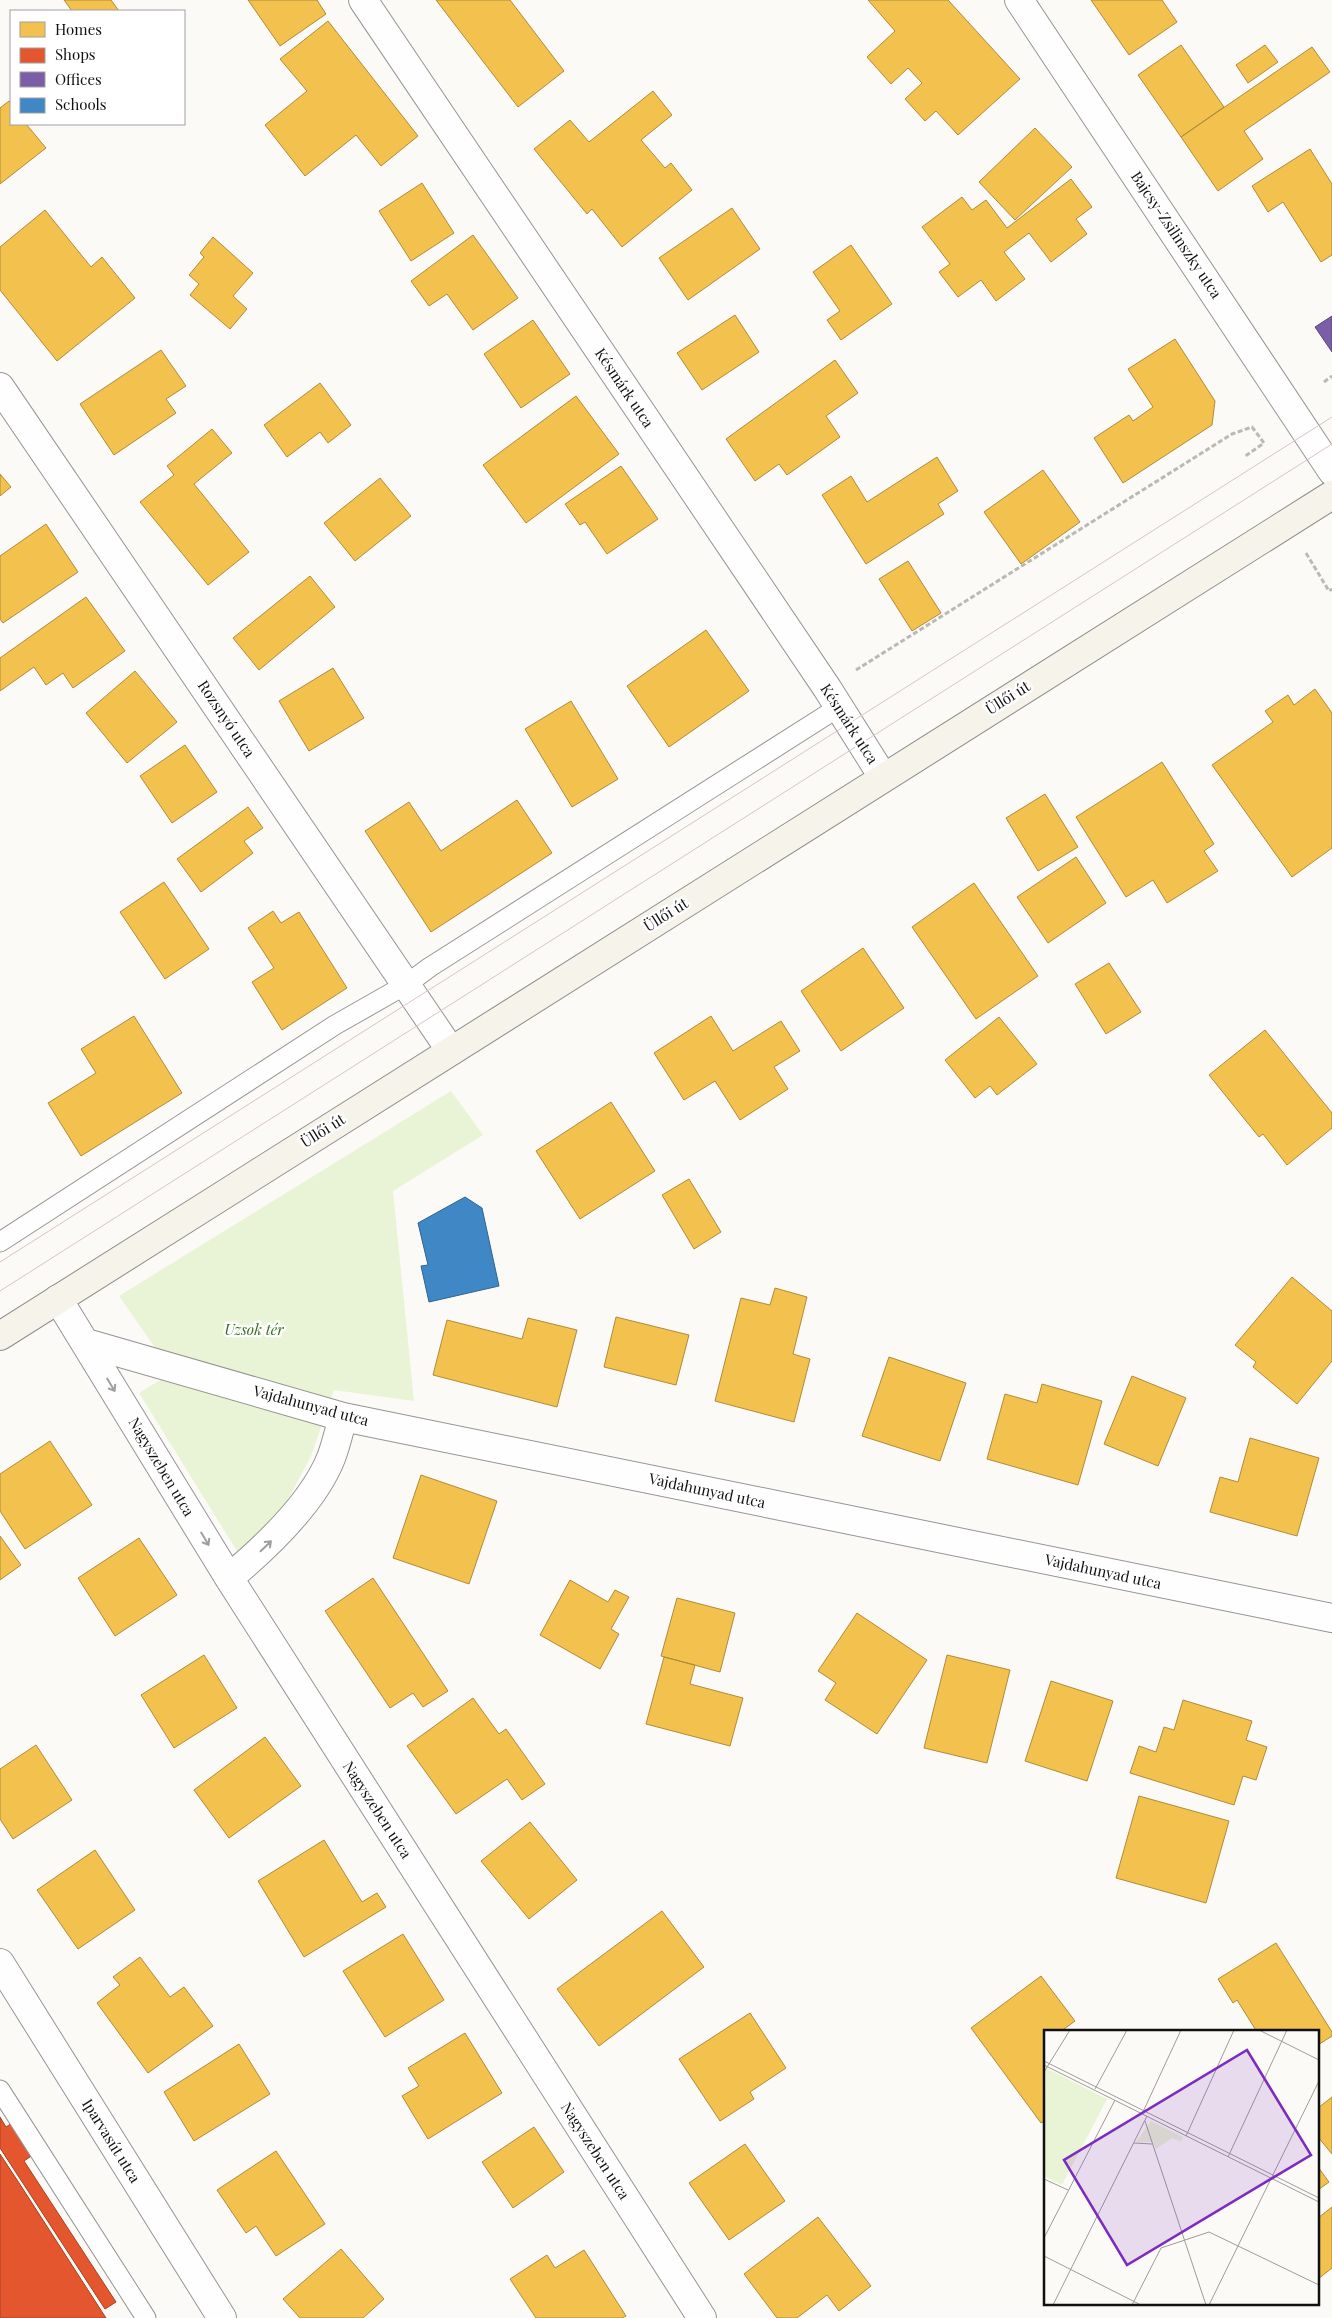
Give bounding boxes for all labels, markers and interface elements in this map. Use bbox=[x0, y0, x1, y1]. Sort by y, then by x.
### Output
legend bbox=[10, 10, 185, 125]
text: Homes bbox=[55, 19, 102, 39]
text: Shops bbox=[55, 44, 96, 64]
text: Offices bbox=[55, 69, 102, 89]
text: Schools bbox=[55, 94, 107, 114]
street label: Bajcsy-Zsilinszky utca bbox=[1127, 167, 1227, 302]
street label: Késmárk utca bbox=[591, 344, 659, 432]
street label: Üllői út bbox=[981, 675, 1034, 719]
street label: Rozsnyó utca bbox=[194, 676, 260, 761]
street label: Késmárk utca bbox=[816, 679, 884, 768]
street label: Üllői út bbox=[639, 892, 692, 936]
street label: Üllői út bbox=[296, 1108, 349, 1152]
park label: Uzsok tér bbox=[224, 1319, 284, 1339]
one-way arrow bbox=[107, 1377, 117, 1391]
street label: Vajdahunyad utca bbox=[250, 1380, 372, 1430]
street label: Nagyszeben utca bbox=[124, 1413, 200, 1520]
street label: Vajdahunyad utca bbox=[646, 1468, 768, 1512]
one-way arrow bbox=[200, 1531, 210, 1545]
one-way arrow bbox=[259, 1540, 272, 1552]
street label: Vajdahunyad utca bbox=[1042, 1549, 1164, 1593]
street label: Nagyszeben utca bbox=[339, 1757, 417, 1862]
inset map bbox=[1044, 2030, 1320, 2306]
street label: Iparvasút utca bbox=[78, 2095, 146, 2187]
street label: Nagyszeben utca bbox=[557, 2098, 635, 2203]

